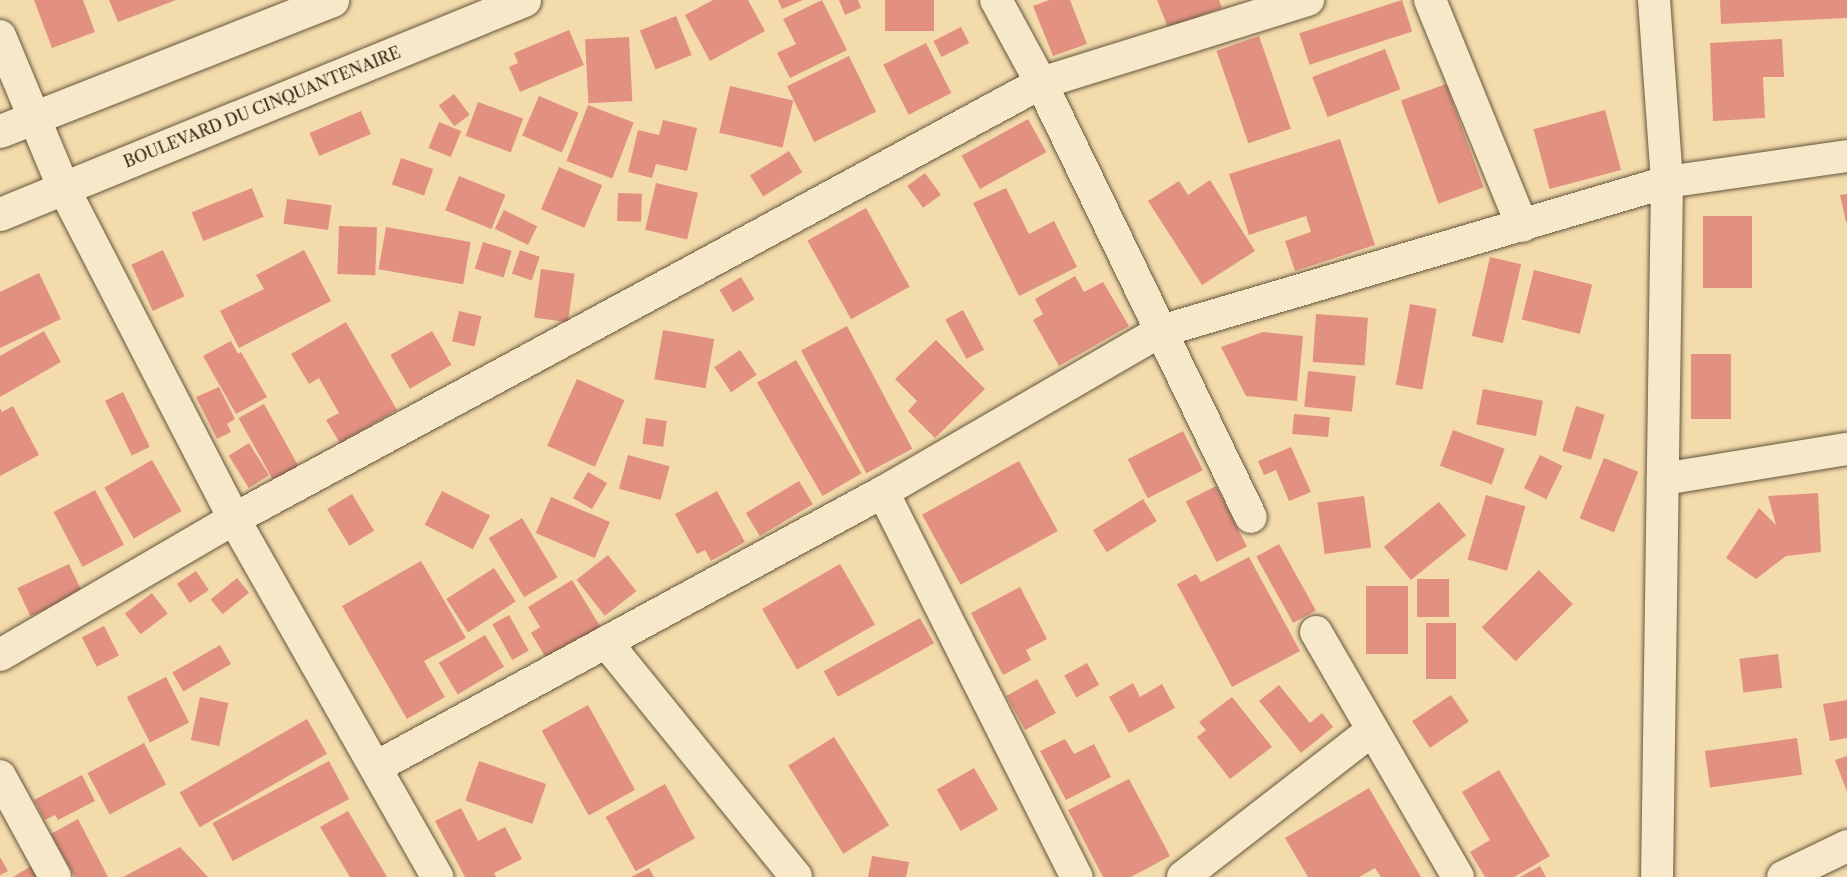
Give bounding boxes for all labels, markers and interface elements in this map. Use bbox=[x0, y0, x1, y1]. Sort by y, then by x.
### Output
street label: BOULEVARD DU CINQUANTENAIRE bbox=[121, 42, 403, 172]

